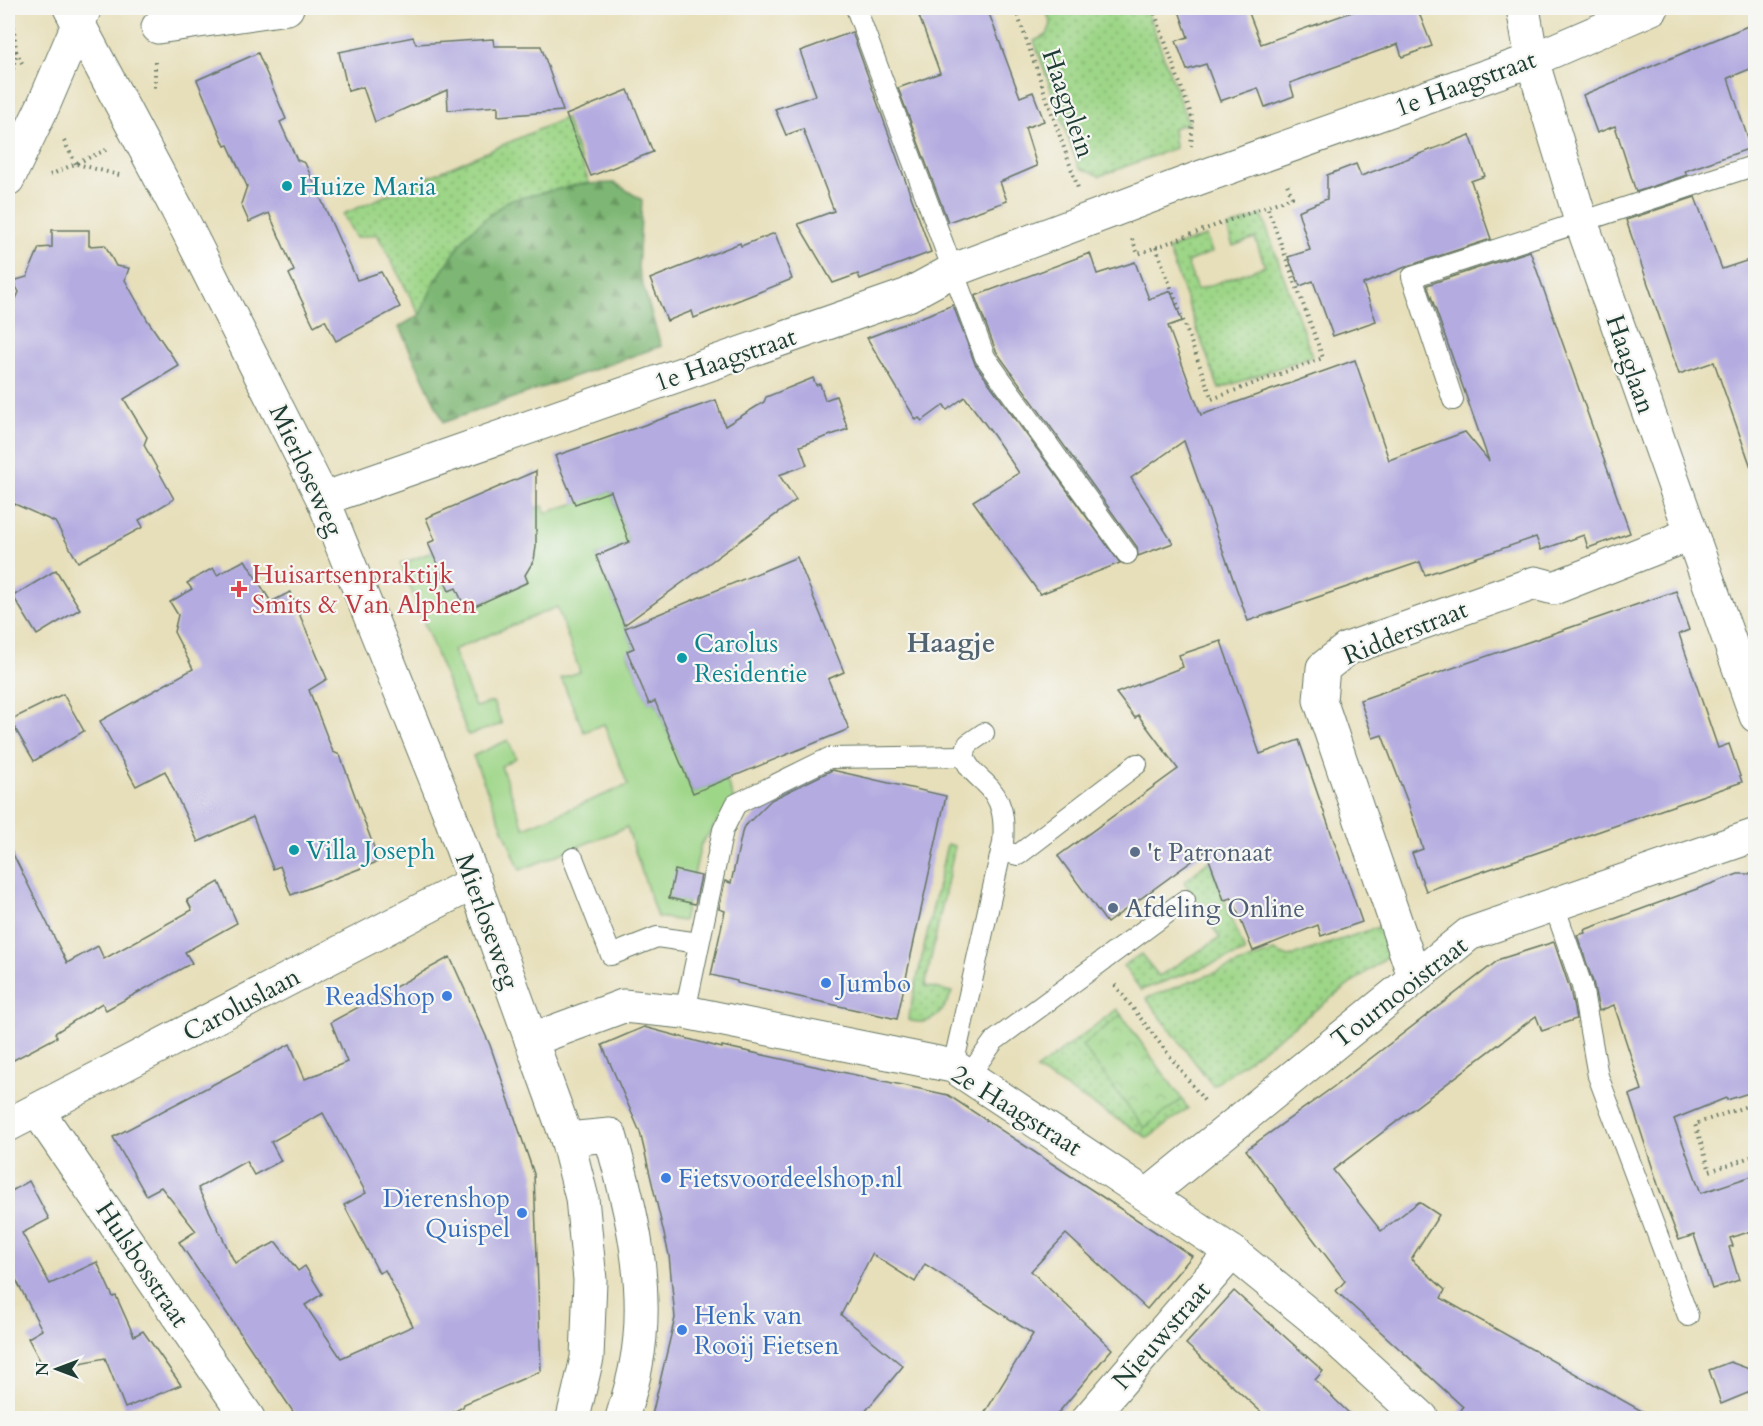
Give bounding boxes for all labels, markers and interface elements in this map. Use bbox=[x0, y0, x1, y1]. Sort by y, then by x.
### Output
street label: 1e Haagstraat bbox=[1390, 42, 1541, 125]
street label: Haagplein bbox=[1034, 44, 1104, 163]
place label: Huize Maria bbox=[299, 169, 436, 204]
marker: Huize Maria bbox=[280, 179, 294, 193]
street label: Haaglaan bbox=[1597, 310, 1664, 419]
street label: 1e Haagstraat bbox=[650, 319, 801, 400]
street label: Mierloseweg bbox=[261, 399, 352, 542]
place label: Huisartsenpraktijk Smits & Van Alphen bbox=[252, 557, 477, 622]
marker: Huisartsenpraktijk Smits & Van Alphen bbox=[230, 580, 248, 598]
street label: Ridderstraat bbox=[1338, 592, 1473, 673]
district label: Haagje bbox=[907, 625, 995, 662]
place label: Carolus Residentie bbox=[694, 626, 808, 691]
marker: Carolus Residentie bbox=[675, 651, 689, 665]
place label: Villa Joseph bbox=[306, 833, 435, 868]
place label: 't Patronaat bbox=[1147, 835, 1272, 870]
marker: Villa Joseph bbox=[287, 843, 301, 857]
marker: 't Patronaat bbox=[1128, 845, 1142, 859]
street label: Mierloseweg bbox=[447, 849, 528, 994]
place label: Afdeling Online bbox=[1125, 891, 1305, 926]
marker: Afdeling Online bbox=[1106, 901, 1120, 915]
street label: Tournooistraat bbox=[1324, 928, 1475, 1057]
street label: Caroluslaan bbox=[176, 959, 306, 1050]
place label: Jumbo bbox=[834, 966, 911, 1001]
marker: Jumbo bbox=[819, 976, 833, 990]
place label: ReadShop bbox=[325, 979, 435, 1014]
marker: ReadShop bbox=[440, 989, 454, 1003]
street label: 2e Haagstraat bbox=[945, 1056, 1089, 1164]
place label: Fietsvoordeelshop.nl bbox=[678, 1161, 903, 1196]
marker: Fietsvoordeelshop.nl bbox=[659, 1171, 673, 1185]
place label: Dierenshop Quispel bbox=[383, 1181, 510, 1246]
street label: Hulsbosstraat bbox=[88, 1194, 198, 1334]
marker: Dierenshop Quispel bbox=[515, 1206, 529, 1220]
street label: Nieuwstraat bbox=[1104, 1273, 1218, 1397]
place label: Henk van Rooij Fietsen bbox=[694, 1298, 839, 1363]
marker: Henk van Rooij Fietsen bbox=[675, 1323, 689, 1337]
north arrow bbox=[27, 1339, 87, 1399]
text: N bbox=[32, 1362, 54, 1376]

